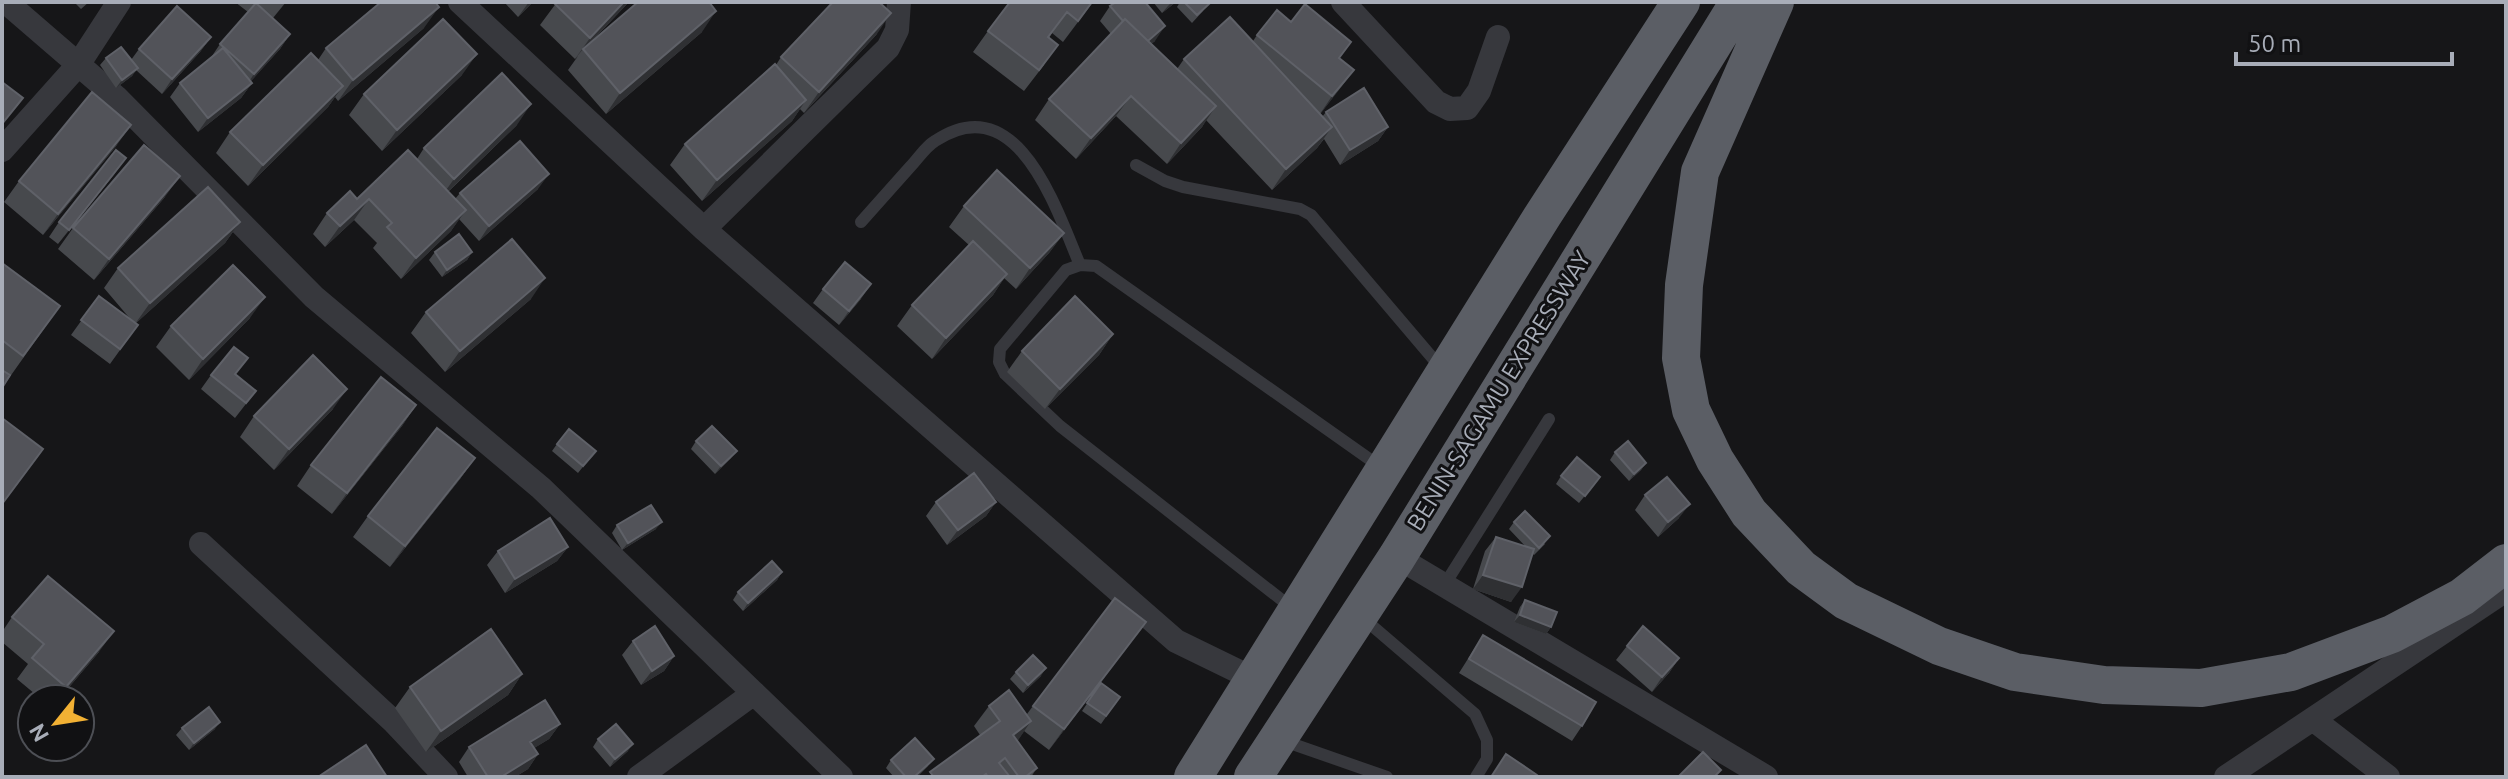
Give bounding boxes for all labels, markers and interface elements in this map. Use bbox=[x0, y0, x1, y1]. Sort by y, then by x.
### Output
scale bar bbox=[2236, 16, 2452, 66]
text: 50 m bbox=[2248, 30, 2301, 57]
street label: BENIN-SAGAMU EXPRESSWAY bbox=[1401, 246, 1596, 535]
north arrow bbox=[16, 683, 96, 763]
text: N bbox=[23, 720, 53, 747]

